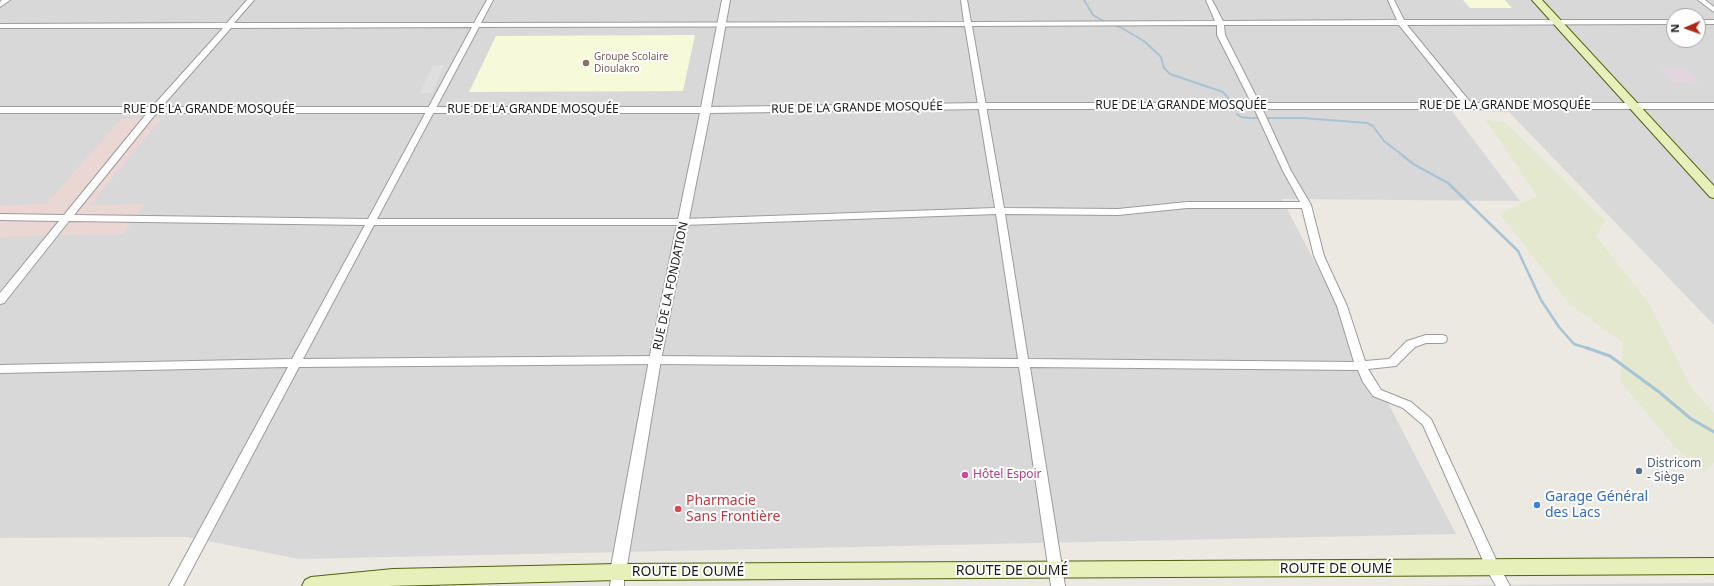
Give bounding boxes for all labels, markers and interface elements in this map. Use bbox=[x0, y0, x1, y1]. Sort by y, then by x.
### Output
north arrow bbox=[1666, 8, 1706, 48]
text: N bbox=[1667, 24, 1682, 33]
place label: Groupe Scolaire Dioulakro bbox=[594, 51, 669, 74]
marker: Groupe Scolaire Dioulakro bbox=[581, 58, 591, 68]
street label: RUE DE LA GRANDE MOSQUÉE bbox=[771, 99, 943, 117]
street label: RUE DE LA GRANDE MOSQUÉE bbox=[1095, 99, 1267, 113]
street label: RUE DE LA GRANDE MOSQUÉE bbox=[1419, 99, 1591, 113]
street label: RUE DE LA GRANDE MOSQUÉE bbox=[123, 103, 295, 117]
street label: RUE DE LA GRANDE MOSQUÉE bbox=[447, 103, 619, 117]
street label: RUE DE LA FONDATION bbox=[650, 220, 692, 352]
place label: Districom - Siège bbox=[1647, 457, 1701, 485]
marker: Districom - Siège bbox=[1634, 466, 1644, 476]
place label: Hôtel Espoir bbox=[973, 468, 1042, 482]
marker: Hôtel Espoir bbox=[960, 470, 970, 480]
place label: Garage Général des Lacs bbox=[1545, 489, 1648, 522]
place label: Pharmacie Sans Frontière bbox=[686, 493, 780, 526]
marker: Garage Général des Lacs bbox=[1532, 500, 1542, 510]
marker: Pharmacie Sans Frontière bbox=[673, 504, 683, 514]
street label: ROUTE DE OUMÉ bbox=[1280, 561, 1392, 577]
street label: ROUTE DE OUMÉ bbox=[956, 563, 1068, 579]
street label: ROUTE DE OUMÉ bbox=[632, 564, 744, 580]

